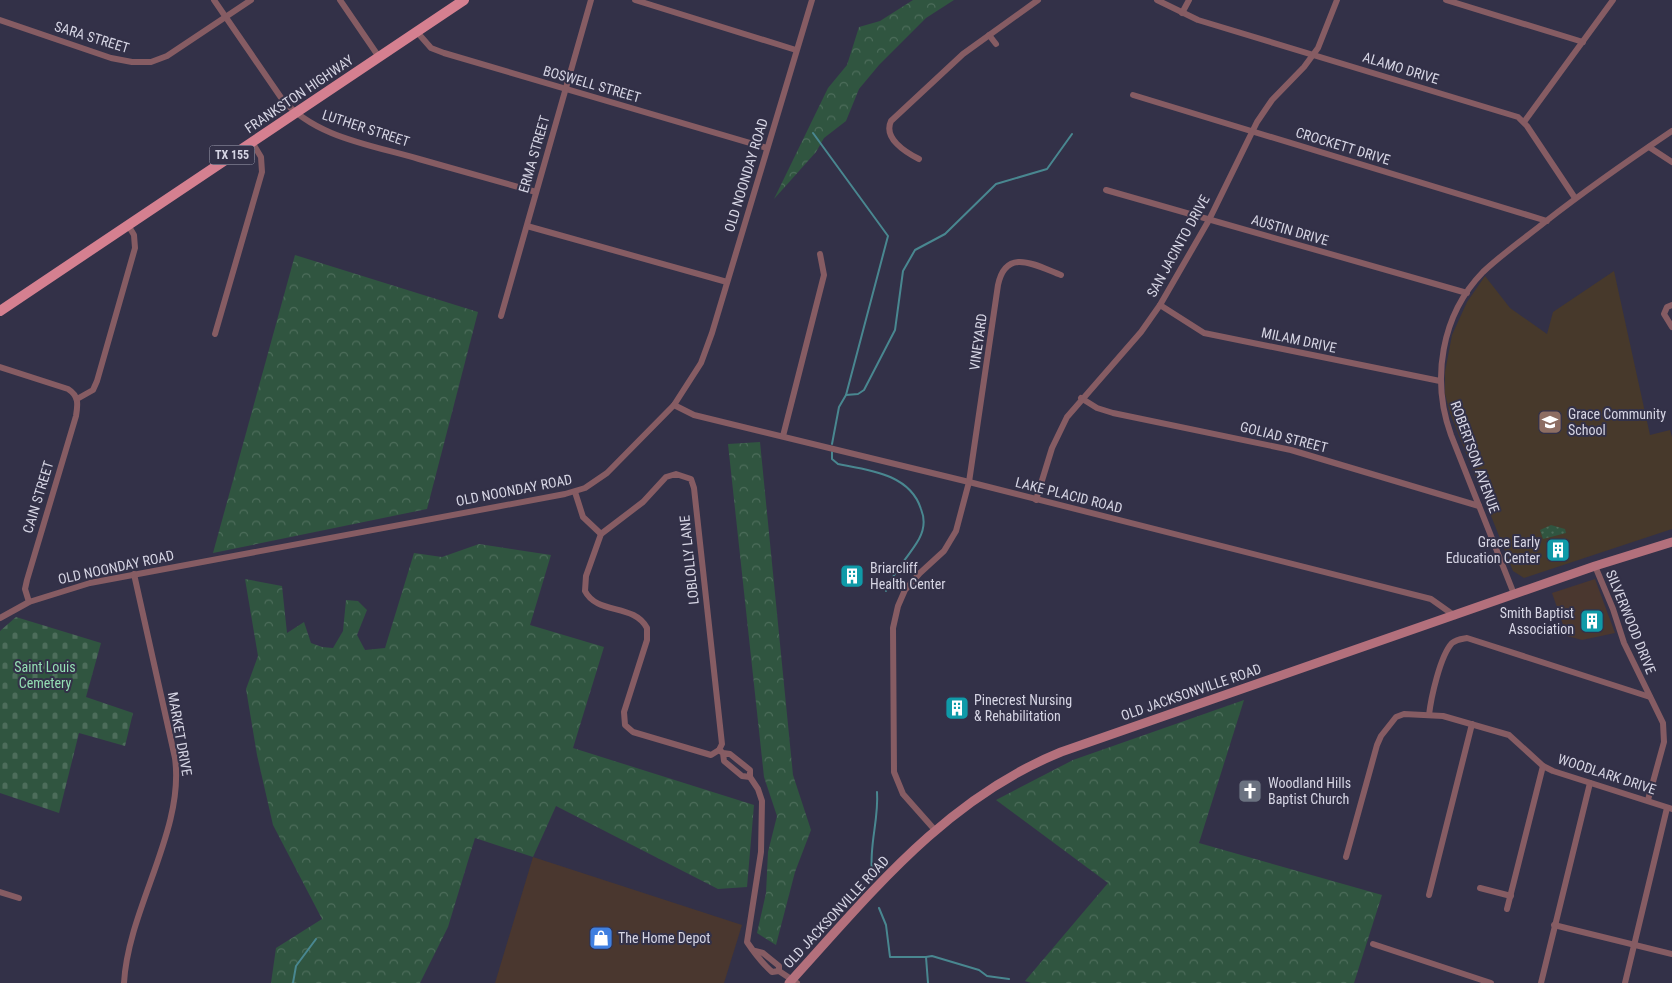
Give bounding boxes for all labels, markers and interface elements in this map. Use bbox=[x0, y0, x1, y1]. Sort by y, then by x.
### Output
street label: SARA STREET bbox=[53, 18, 131, 56]
street label: ALAMO DRIVE bbox=[1361, 49, 1441, 87]
street label: FRANKSTON HIGHWAY bbox=[242, 51, 357, 136]
street label: BOSWELL STREET bbox=[541, 62, 643, 106]
street label: LUTHER STREET bbox=[320, 106, 412, 150]
street label: ERMA STREET bbox=[515, 113, 553, 195]
street label: OLD NOONDAY ROAD bbox=[721, 116, 771, 234]
street label: CROCKETT DRIVE bbox=[1294, 124, 1392, 168]
road number: TX 155 bbox=[210, 146, 254, 164]
street label: SAN JACINTO DRIVE bbox=[1143, 192, 1213, 300]
street label: AUSTIN DRIVE bbox=[1250, 211, 1330, 249]
street label: VINEYARD bbox=[966, 313, 990, 371]
street label: MILAM DRIVE bbox=[1260, 324, 1338, 356]
street label: ROBERTSON AVENUE bbox=[1447, 399, 1503, 515]
place label: Grace Community School bbox=[1568, 406, 1666, 438]
school or university icon: Grace Community School bbox=[1537, 409, 1563, 435]
street label: GOLIAD STREET bbox=[1239, 418, 1329, 456]
street label: CAIN STREET bbox=[19, 459, 57, 535]
street label: OLD NOONDAY ROAD bbox=[455, 471, 573, 509]
street label: LAKE PLACID ROAD bbox=[1014, 474, 1124, 516]
street label: LOBLOLLY LANE bbox=[676, 515, 702, 605]
place label: Grace Early Education Center bbox=[1446, 534, 1540, 566]
building icon: Grace Early Education Center bbox=[1545, 537, 1571, 563]
street label: OLD NOONDAY ROAD bbox=[57, 547, 175, 587]
place label: Briarcliff Health Center bbox=[870, 560, 946, 592]
building icon: Briarcliff Health Center bbox=[839, 563, 865, 589]
street label: SILVERWOOD DRIVE bbox=[1603, 568, 1659, 676]
place label: Smith Baptist Association bbox=[1500, 605, 1574, 637]
building icon: Smith Baptist Association bbox=[1579, 608, 1605, 634]
park label: Saint Louis Cemetery bbox=[14, 659, 76, 691]
street label: OLD JACKSONVILLE ROAD bbox=[1119, 660, 1263, 724]
street label: MARKET DRIVE bbox=[165, 691, 195, 777]
place label: Pinecrest Nursing & Rehabilitation bbox=[974, 692, 1072, 724]
building icon: Pinecrest Nursing & Rehabilitation bbox=[944, 695, 970, 721]
street label: WOODLARK DRIVE bbox=[1556, 751, 1658, 797]
place label: Woodland Hills Baptist Church bbox=[1268, 775, 1351, 807]
church icon: Woodland Hills Baptist Church bbox=[1237, 778, 1263, 804]
street label: OLD JACKSONVILLE ROAD bbox=[780, 853, 892, 971]
shop icon: The Home Depot bbox=[588, 925, 614, 951]
place label: The Home Depot bbox=[618, 930, 710, 946]

